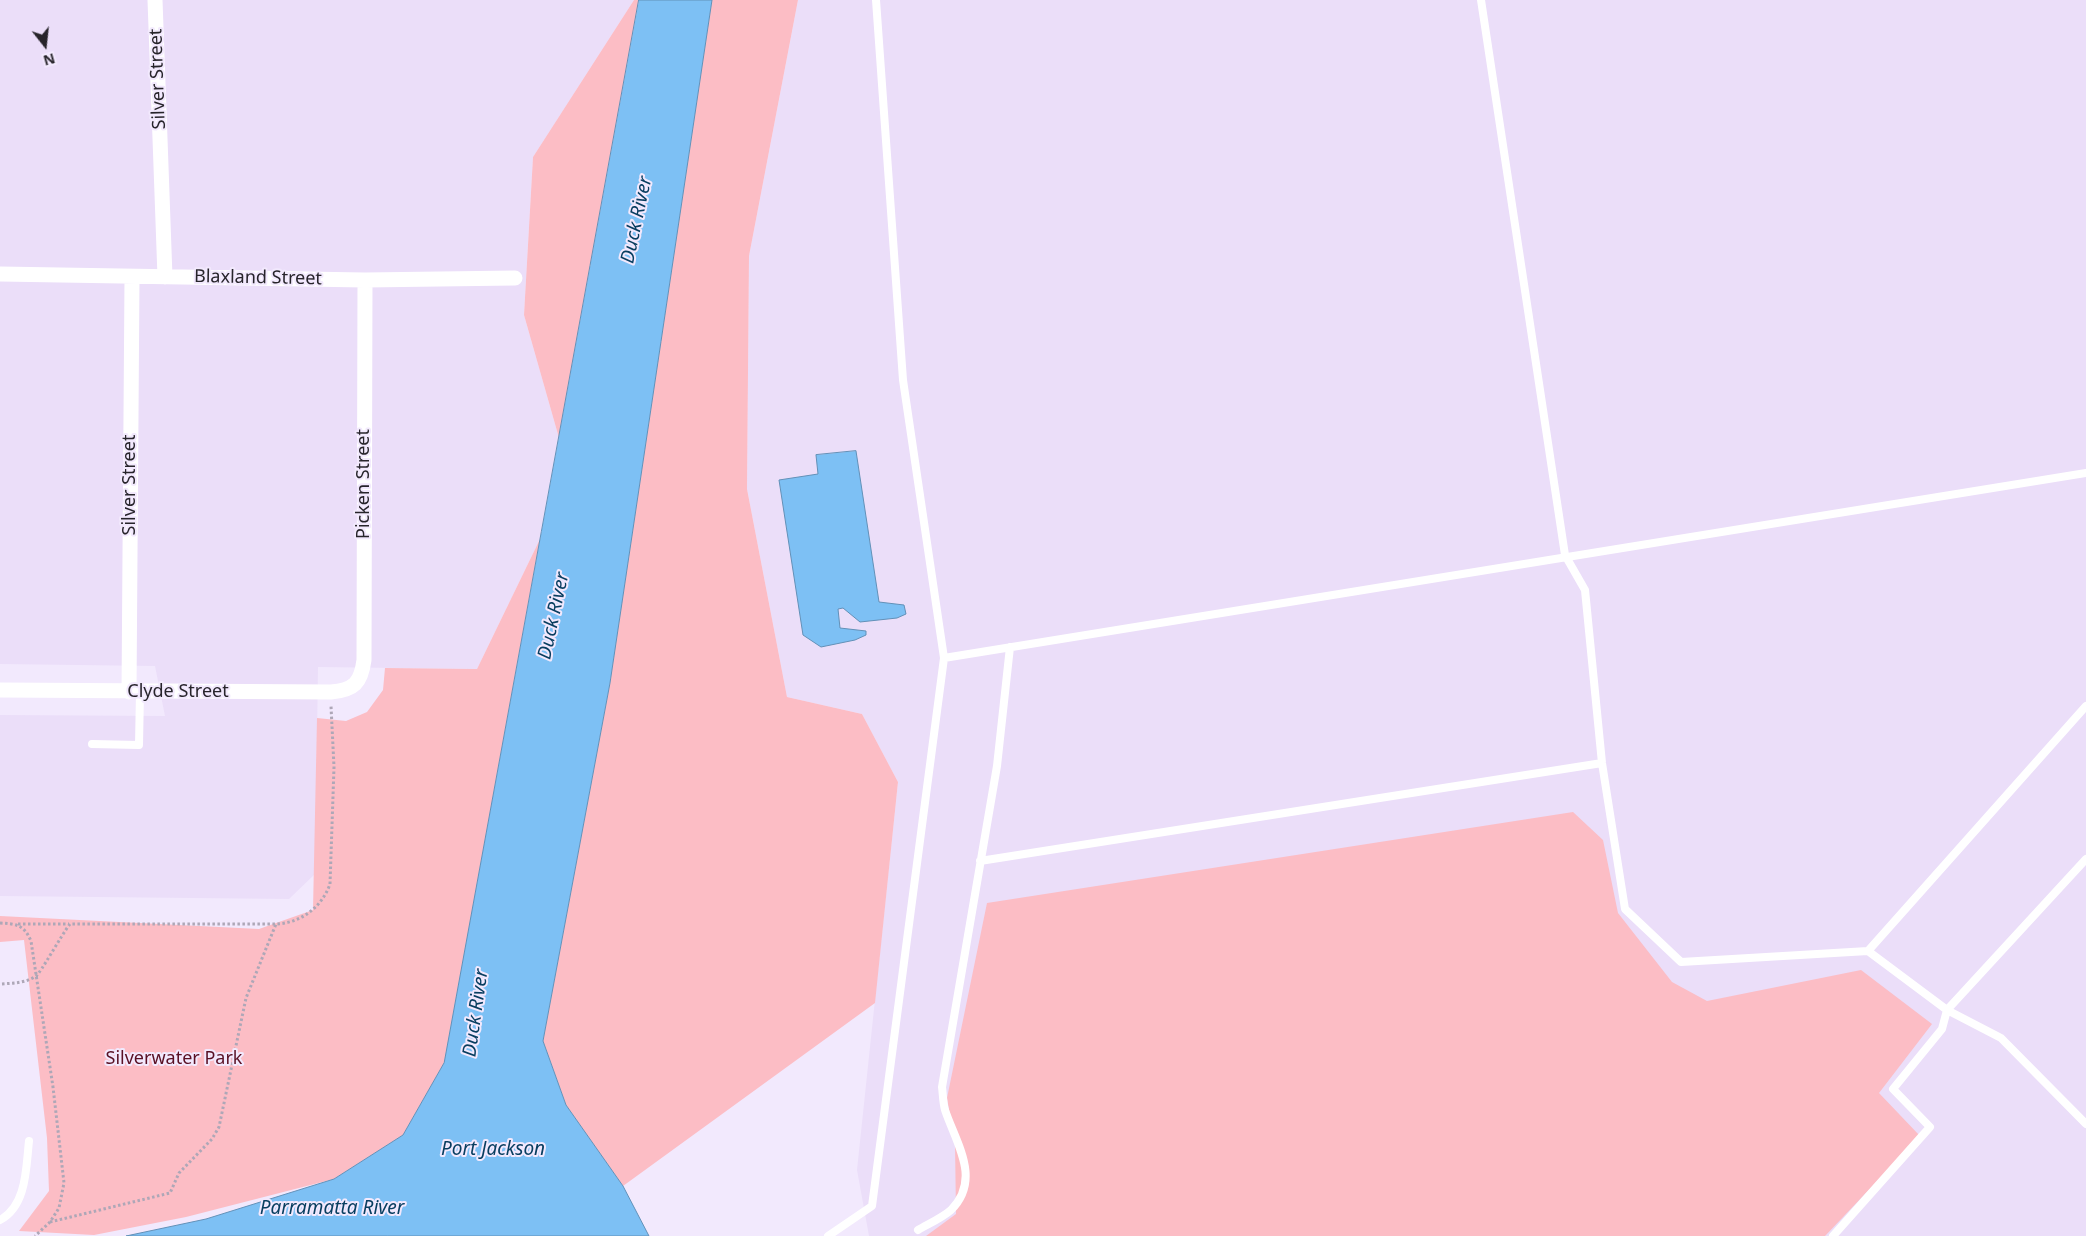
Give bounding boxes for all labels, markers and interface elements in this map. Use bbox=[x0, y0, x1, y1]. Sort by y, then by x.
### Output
north arrow bbox=[20, 20, 70, 70]
street label: Silver Street bbox=[145, 28, 171, 130]
text: N bbox=[41, 49, 57, 71]
water label: Duck River bbox=[617, 174, 657, 266]
street label: Blaxland Street bbox=[194, 266, 322, 290]
street label: Picken Street bbox=[353, 429, 375, 539]
street label: Silver Street bbox=[119, 435, 141, 535]
water label: Duck River bbox=[534, 570, 574, 662]
street label: Clyde Street bbox=[127, 681, 229, 703]
water label: Duck River bbox=[459, 968, 493, 1058]
park label: Silverwater Park bbox=[106, 1048, 242, 1070]
water label: Port Jackson bbox=[441, 1139, 545, 1161]
water label: Parramatta River bbox=[260, 1198, 404, 1220]

